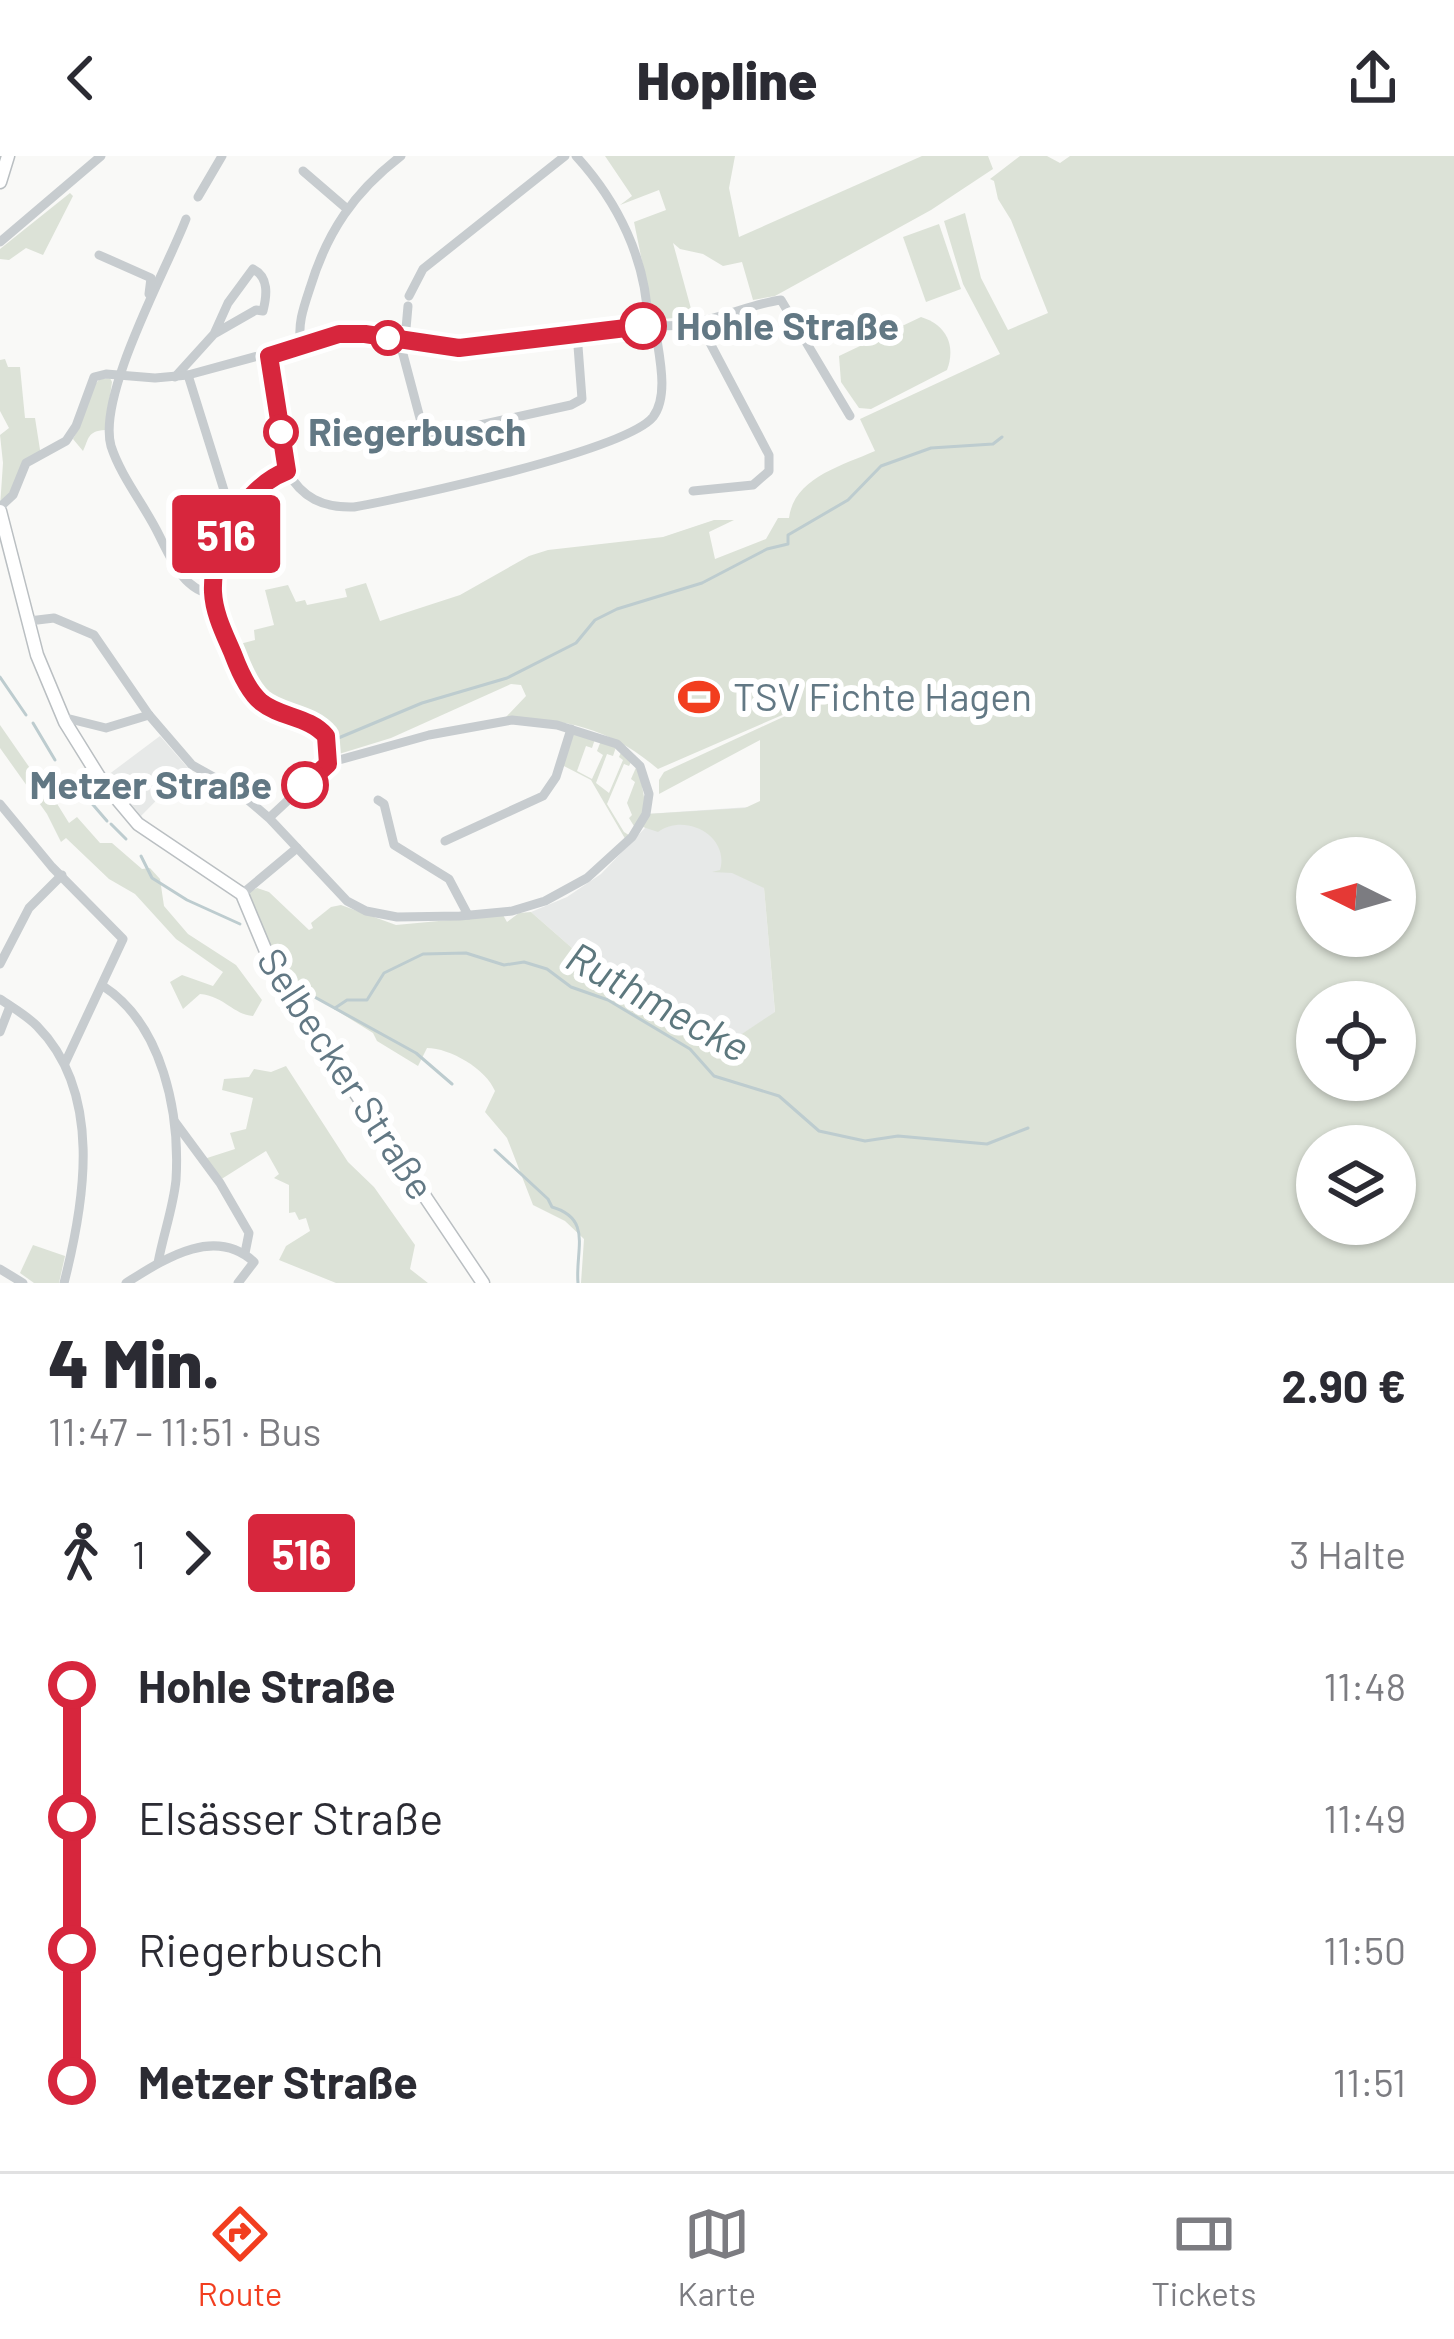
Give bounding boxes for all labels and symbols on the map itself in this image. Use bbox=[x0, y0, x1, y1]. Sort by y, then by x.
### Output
place label: Hohle Straße bbox=[676, 301, 899, 348]
marker: Hohle Straße bbox=[621, 304, 665, 348]
unlabelled marker bbox=[372, 322, 404, 354]
place label: Riegerbusch bbox=[308, 407, 526, 454]
marker: Riegerbusch bbox=[265, 416, 297, 448]
line badge: 516 bbox=[157, 495, 295, 573]
place label: TSV Fichte Hagen bbox=[733, 672, 1032, 719]
sports icon: TSV Fichte Hagen bbox=[676, 674, 722, 720]
place label: Metzer Straße bbox=[29, 760, 272, 807]
marker: Metzer Straße bbox=[283, 763, 327, 807]
north arrow bbox=[1296, 837, 1416, 957]
water label: Ruthmecke bbox=[559, 930, 759, 1071]
street label: Selbecker Straße bbox=[249, 939, 446, 1207]

